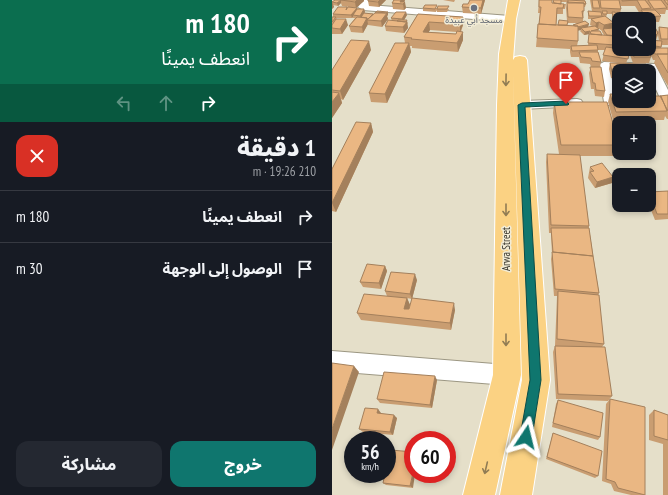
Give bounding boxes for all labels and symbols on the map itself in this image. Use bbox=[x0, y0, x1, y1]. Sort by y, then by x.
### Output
marker: مسجد أبي عبيدة bbox=[469, 3, 479, 13]
place label: مسجد أبي عبيدة bbox=[445, 14, 503, 27]
pin bbox=[549, 63, 583, 104]
one-way arrow bbox=[502, 73, 509, 86]
one-way arrow bbox=[502, 203, 510, 216]
street label: Arwa Street bbox=[499, 227, 513, 271]
one-way arrow bbox=[502, 333, 510, 346]
position arrow bbox=[505, 416, 547, 458]
speed limit sign: 60 bbox=[404, 431, 456, 483]
one-way arrow bbox=[481, 461, 489, 474]

